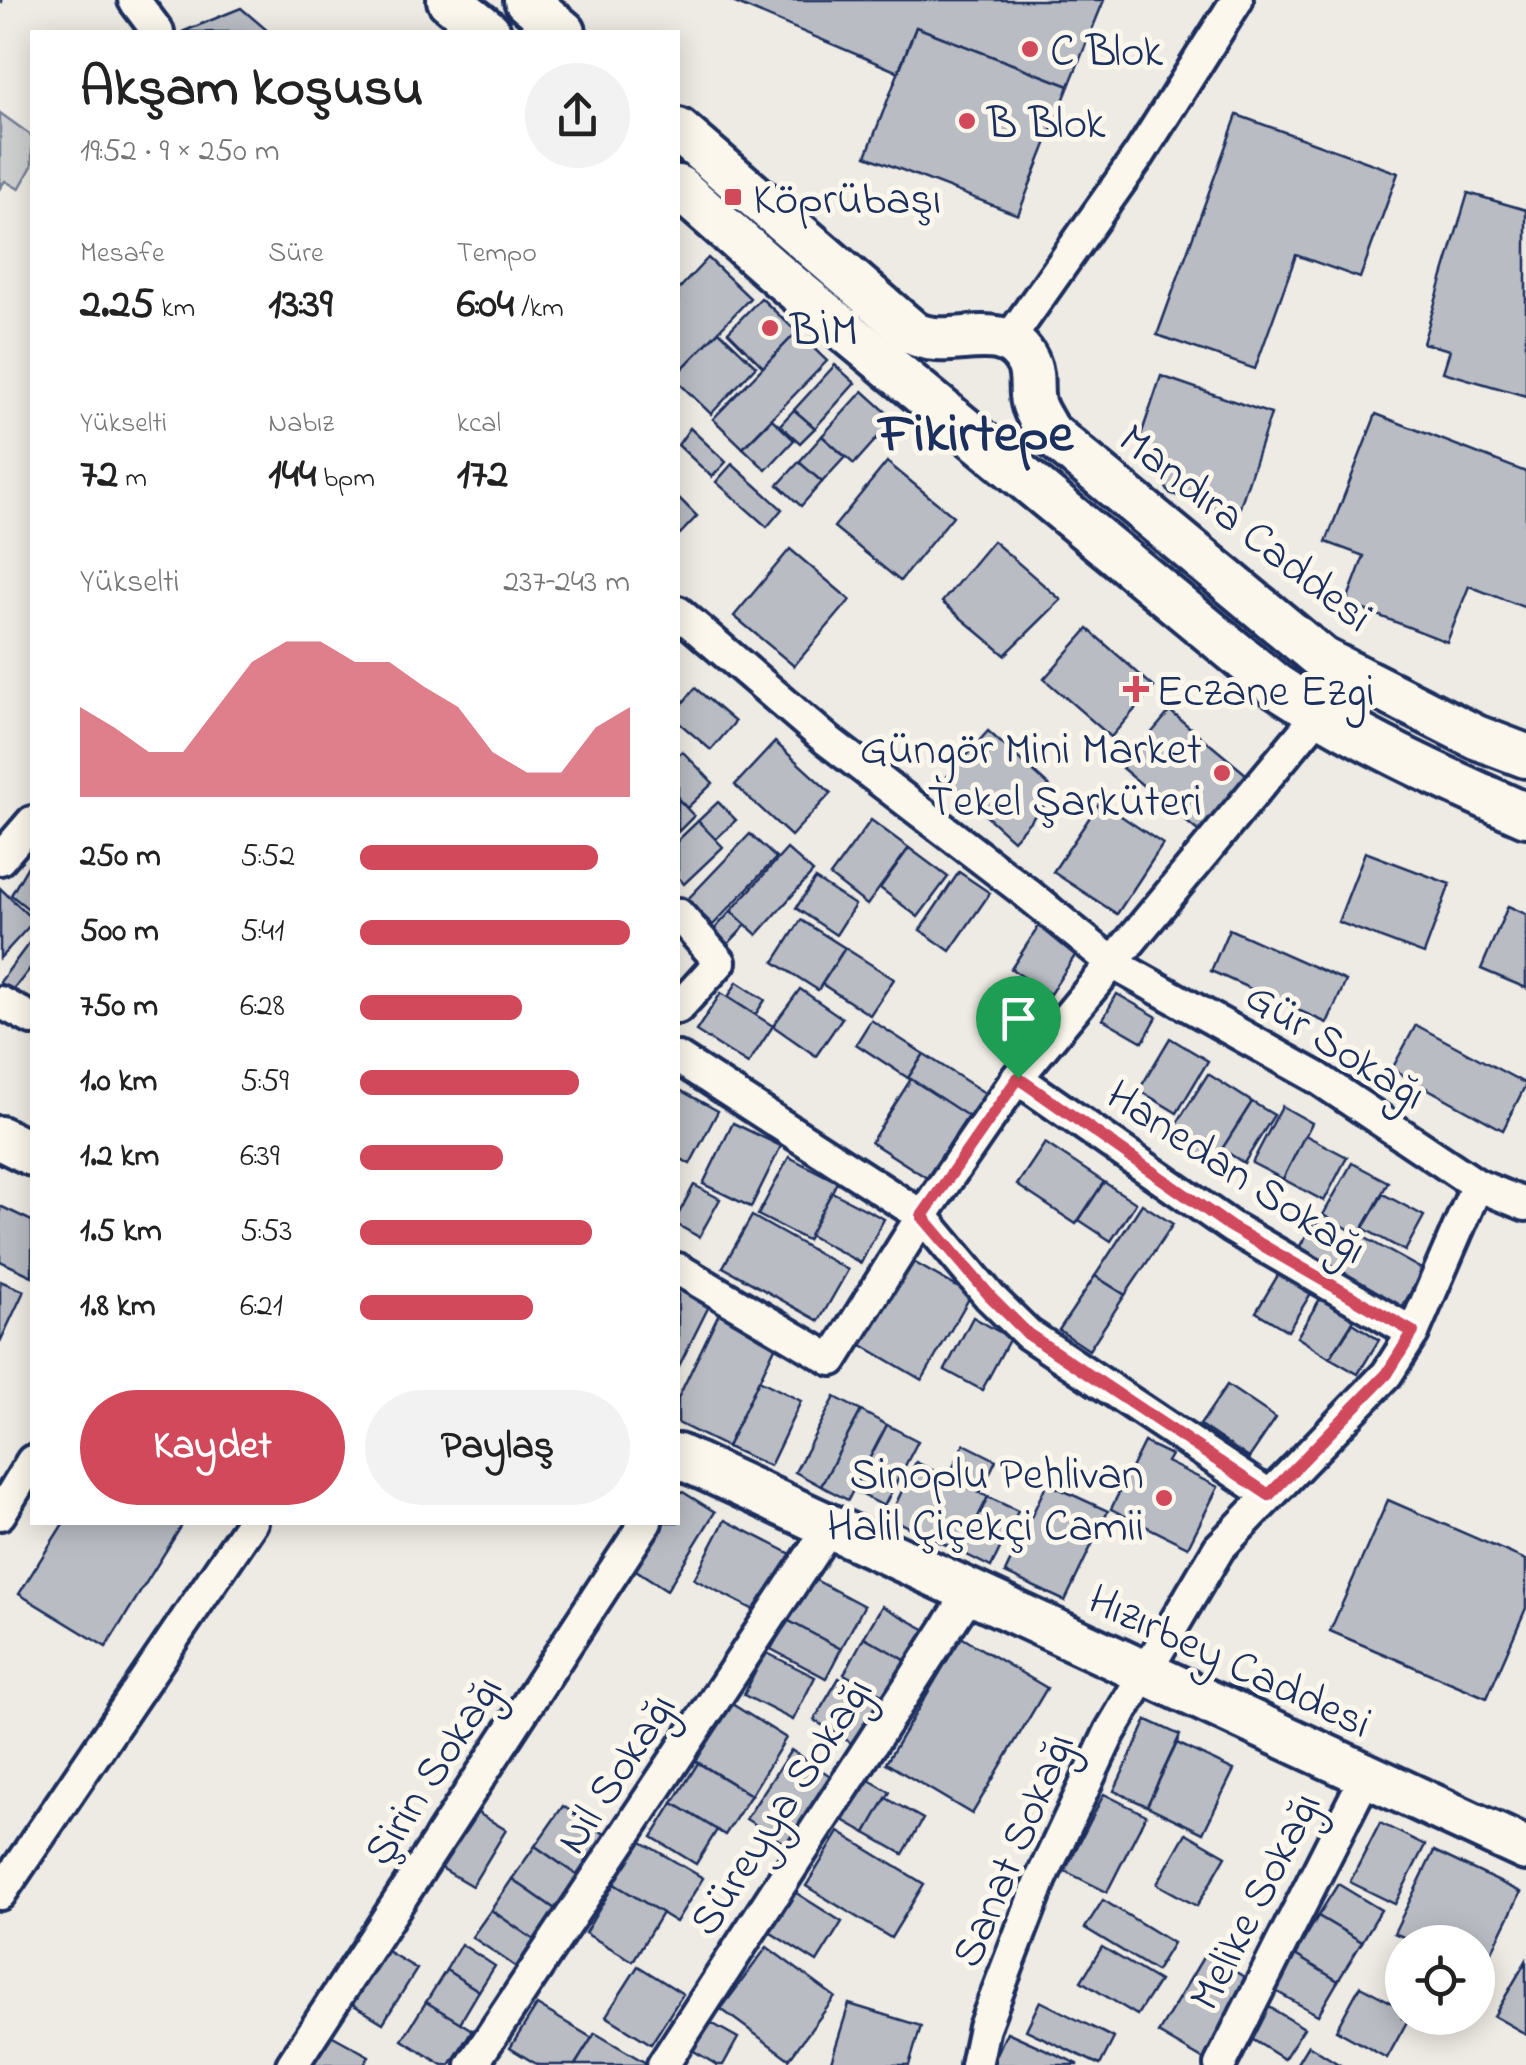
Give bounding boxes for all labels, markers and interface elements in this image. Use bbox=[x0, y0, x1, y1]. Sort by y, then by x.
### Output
place label: C Blok bbox=[1050, 21, 1163, 87]
marker: C Blok bbox=[1019, 38, 1041, 60]
text: Akşam koşusu bbox=[80, 51, 423, 131]
button: share bbox=[525, 63, 630, 168]
place label: B Blok bbox=[986, 93, 1106, 159]
marker: B Blok bbox=[956, 110, 978, 132]
text: 19:52 · 9 × 250 m bbox=[80, 129, 280, 176]
place label: Köprübaşı bbox=[753, 169, 941, 235]
marker: Köprübaşı bbox=[722, 186, 744, 208]
text: Mesafe bbox=[80, 234, 164, 275]
text: Süre bbox=[268, 234, 323, 275]
text: Tempo bbox=[457, 234, 537, 275]
text: 2.25 bbox=[80, 275, 154, 336]
text: 13:39 bbox=[268, 275, 333, 336]
text: 6:04 bbox=[457, 275, 514, 336]
text: km bbox=[154, 289, 195, 330]
text: /km bbox=[514, 289, 564, 330]
place label: BİM bbox=[789, 300, 858, 366]
marker: BİM bbox=[759, 317, 781, 339]
district label: Fikirtepe bbox=[876, 397, 1074, 477]
text: Yükselti bbox=[80, 404, 167, 445]
text: Nabız bbox=[268, 404, 334, 445]
text: kcal bbox=[457, 404, 501, 445]
street label: Mandıra Caddesi bbox=[1102, 409, 1385, 651]
text: 72 bbox=[80, 445, 118, 506]
text: 144 bbox=[268, 445, 316, 506]
text: 172 bbox=[457, 445, 508, 506]
text: m bbox=[118, 459, 147, 500]
text: bpm bbox=[316, 459, 375, 500]
text: Yükselti bbox=[80, 560, 179, 607]
text: 237–243 m bbox=[503, 560, 630, 607]
place label: Eczane Ezgi bbox=[1156, 661, 1374, 728]
marker: Eczane Ezgi bbox=[1125, 678, 1147, 700]
place label: Güngör Mini Market Tekel Şarküteri bbox=[860, 719, 1202, 837]
marker: Güngör Mini Market Tekel Şarküteri bbox=[1211, 762, 1233, 784]
text: 250 m bbox=[80, 834, 161, 881]
text: 5:52 bbox=[240, 834, 295, 881]
text: 500 m bbox=[80, 909, 159, 956]
text: 5:41 bbox=[240, 909, 284, 956]
street label: Gür Sokağı bbox=[1231, 966, 1438, 1129]
pin bbox=[976, 976, 1061, 1079]
text: 750 m bbox=[80, 984, 158, 1031]
text: 6:28 bbox=[240, 984, 285, 1031]
icon: arrive bbox=[991, 991, 1046, 1046]
text: 1.0 km bbox=[80, 1059, 157, 1106]
text: 5:59 bbox=[240, 1059, 289, 1106]
street label: Hanedan Sokağı bbox=[1092, 1065, 1379, 1283]
text: 1.2 km bbox=[80, 1134, 159, 1181]
text: 6:39 bbox=[240, 1134, 280, 1181]
text: 1.5 km bbox=[80, 1209, 162, 1256]
text: 5:53 bbox=[240, 1209, 293, 1256]
text: 1.8 km bbox=[80, 1284, 156, 1331]
text: 6:21 bbox=[240, 1284, 283, 1331]
button: Kaydet bbox=[80, 1390, 345, 1505]
button: Paylaş bbox=[365, 1390, 630, 1505]
place label: Sinoplu Pehlivan Halil Çiçekçi Camii bbox=[827, 1444, 1144, 1562]
marker: Sinoplu Pehlivan Halil Çiçekçi Camii bbox=[1153, 1487, 1175, 1509]
street label: Hızırbey Caddesi bbox=[1076, 1569, 1382, 1758]
street label: Şirin Sokağı bbox=[349, 1663, 522, 1880]
street label: Süreyya Sokağı bbox=[675, 1665, 892, 1950]
street label: Nil Sokağı bbox=[541, 1681, 695, 1868]
street label: Sanat Sokağı bbox=[937, 1723, 1095, 1979]
street label: Melike Sokağı bbox=[1174, 1781, 1341, 2023]
map controls bbox=[1385, 1925, 1495, 2035]
button: locate bbox=[1385, 1925, 1495, 2035]

